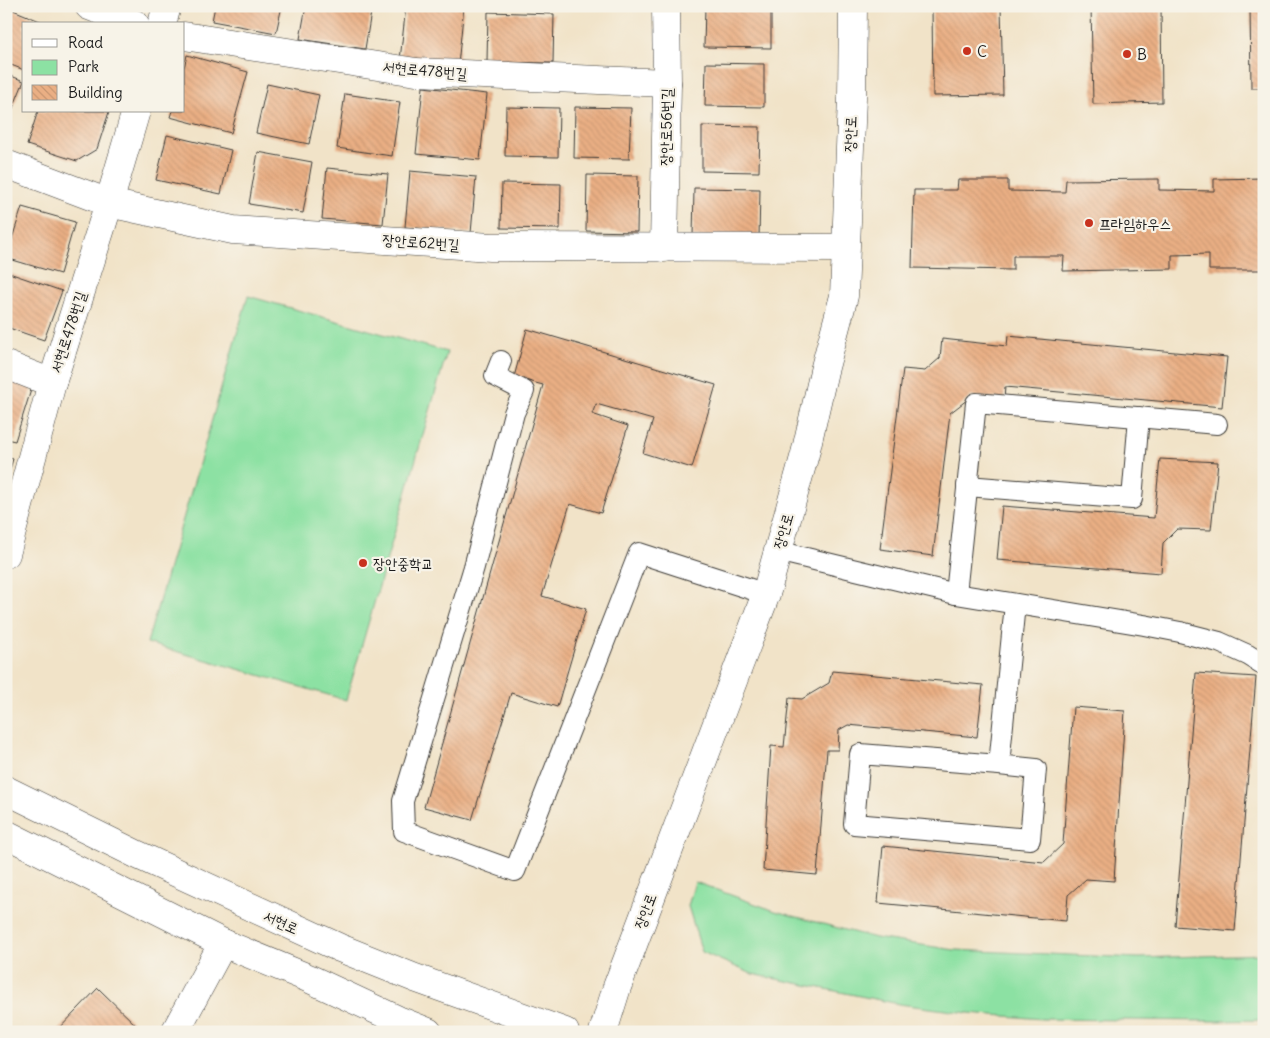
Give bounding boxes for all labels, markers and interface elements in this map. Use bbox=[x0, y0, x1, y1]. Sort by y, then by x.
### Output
legend bbox=[22, 22, 185, 112]
text: Road bbox=[68, 33, 103, 52]
place label: C bbox=[977, 42, 987, 61]
marker: C bbox=[961, 45, 973, 57]
place label: B bbox=[1137, 45, 1147, 64]
marker: B bbox=[1121, 48, 1133, 60]
text: Park bbox=[68, 57, 99, 76]
street label: 서현로478번길 bbox=[382, 57, 468, 83]
text: Building bbox=[68, 83, 123, 102]
street label: 장안로56번길 bbox=[656, 88, 676, 166]
street label: 장안로 bbox=[840, 116, 860, 152]
place label: 프라임하우스 bbox=[1099, 214, 1171, 233]
marker: 프라임하우스 bbox=[1083, 217, 1095, 229]
street label: 장안로62번길 bbox=[382, 230, 460, 254]
street label: 서현로478번길 bbox=[46, 289, 90, 375]
street label: 장안로 bbox=[769, 511, 797, 551]
place label: 장안중학교 bbox=[373, 554, 433, 573]
marker: 장안중학교 bbox=[357, 557, 369, 569]
street label: 장안로 bbox=[630, 891, 660, 931]
street label: 서현로 bbox=[261, 906, 301, 938]

